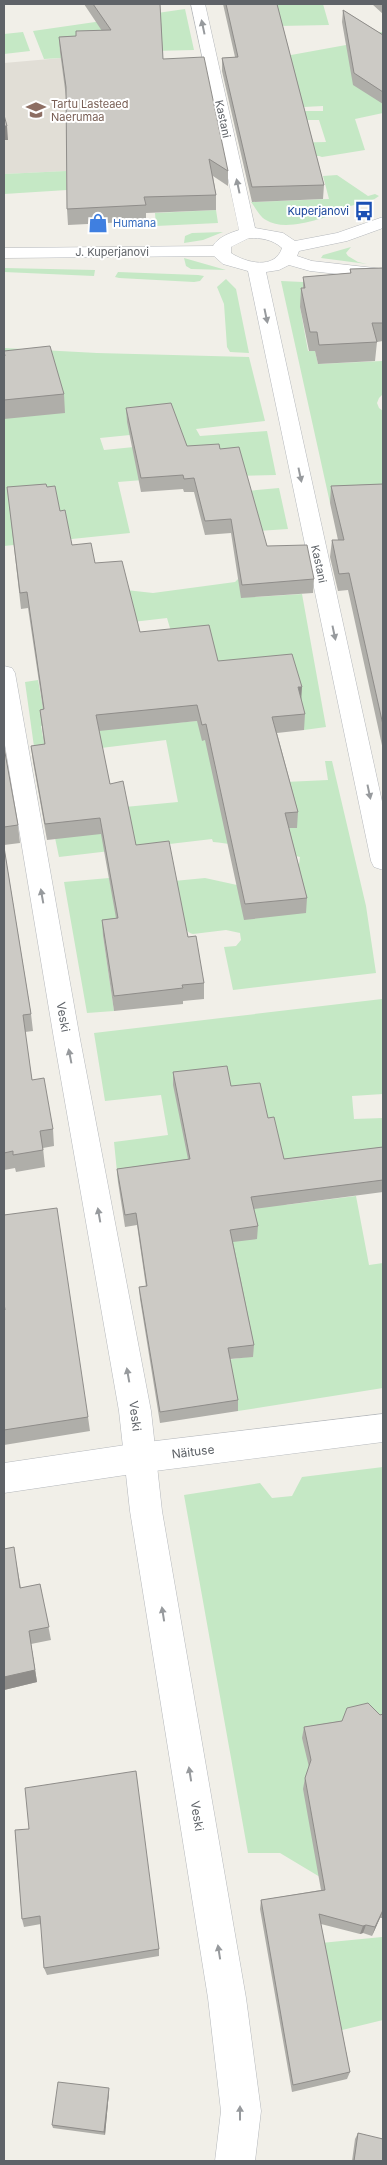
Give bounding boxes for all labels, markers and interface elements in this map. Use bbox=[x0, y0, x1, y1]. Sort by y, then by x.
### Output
one-way arrow bbox=[199, 18, 207, 34]
place label: Tartu Lasteaed Naerumaa bbox=[51, 97, 129, 124]
school or university icon: Tartu Lasteaed Naerumaa bbox=[25, 99, 47, 121]
street label: Kastani bbox=[212, 99, 234, 139]
one-way arrow bbox=[234, 178, 242, 193]
bus stop icon: Kuperjanovi bbox=[353, 200, 375, 222]
place label: Kuperjanovi bbox=[287, 204, 349, 218]
shop icon: Humana bbox=[87, 212, 109, 234]
place label: Humana bbox=[113, 216, 156, 230]
street label: J. Kuperjanovi bbox=[75, 245, 149, 259]
one-way arrow bbox=[262, 308, 270, 323]
one-way arrow bbox=[296, 467, 304, 482]
street label: Kastani bbox=[308, 544, 330, 584]
one-way arrow bbox=[330, 626, 338, 641]
one-way arrow bbox=[365, 785, 373, 801]
one-way arrow bbox=[37, 887, 45, 903]
street label: Veski bbox=[53, 1001, 74, 1033]
one-way arrow bbox=[65, 1047, 73, 1063]
one-way arrow bbox=[95, 1207, 103, 1223]
one-way arrow bbox=[124, 1367, 132, 1383]
street label: Veski bbox=[126, 1400, 145, 1432]
street label: Näituse bbox=[171, 1441, 215, 1462]
one-way arrow bbox=[159, 1606, 167, 1622]
one-way arrow bbox=[185, 1766, 193, 1782]
street label: Veski bbox=[188, 1800, 207, 1832]
one-way arrow bbox=[215, 1944, 223, 1960]
one-way arrow bbox=[236, 2105, 244, 2121]

